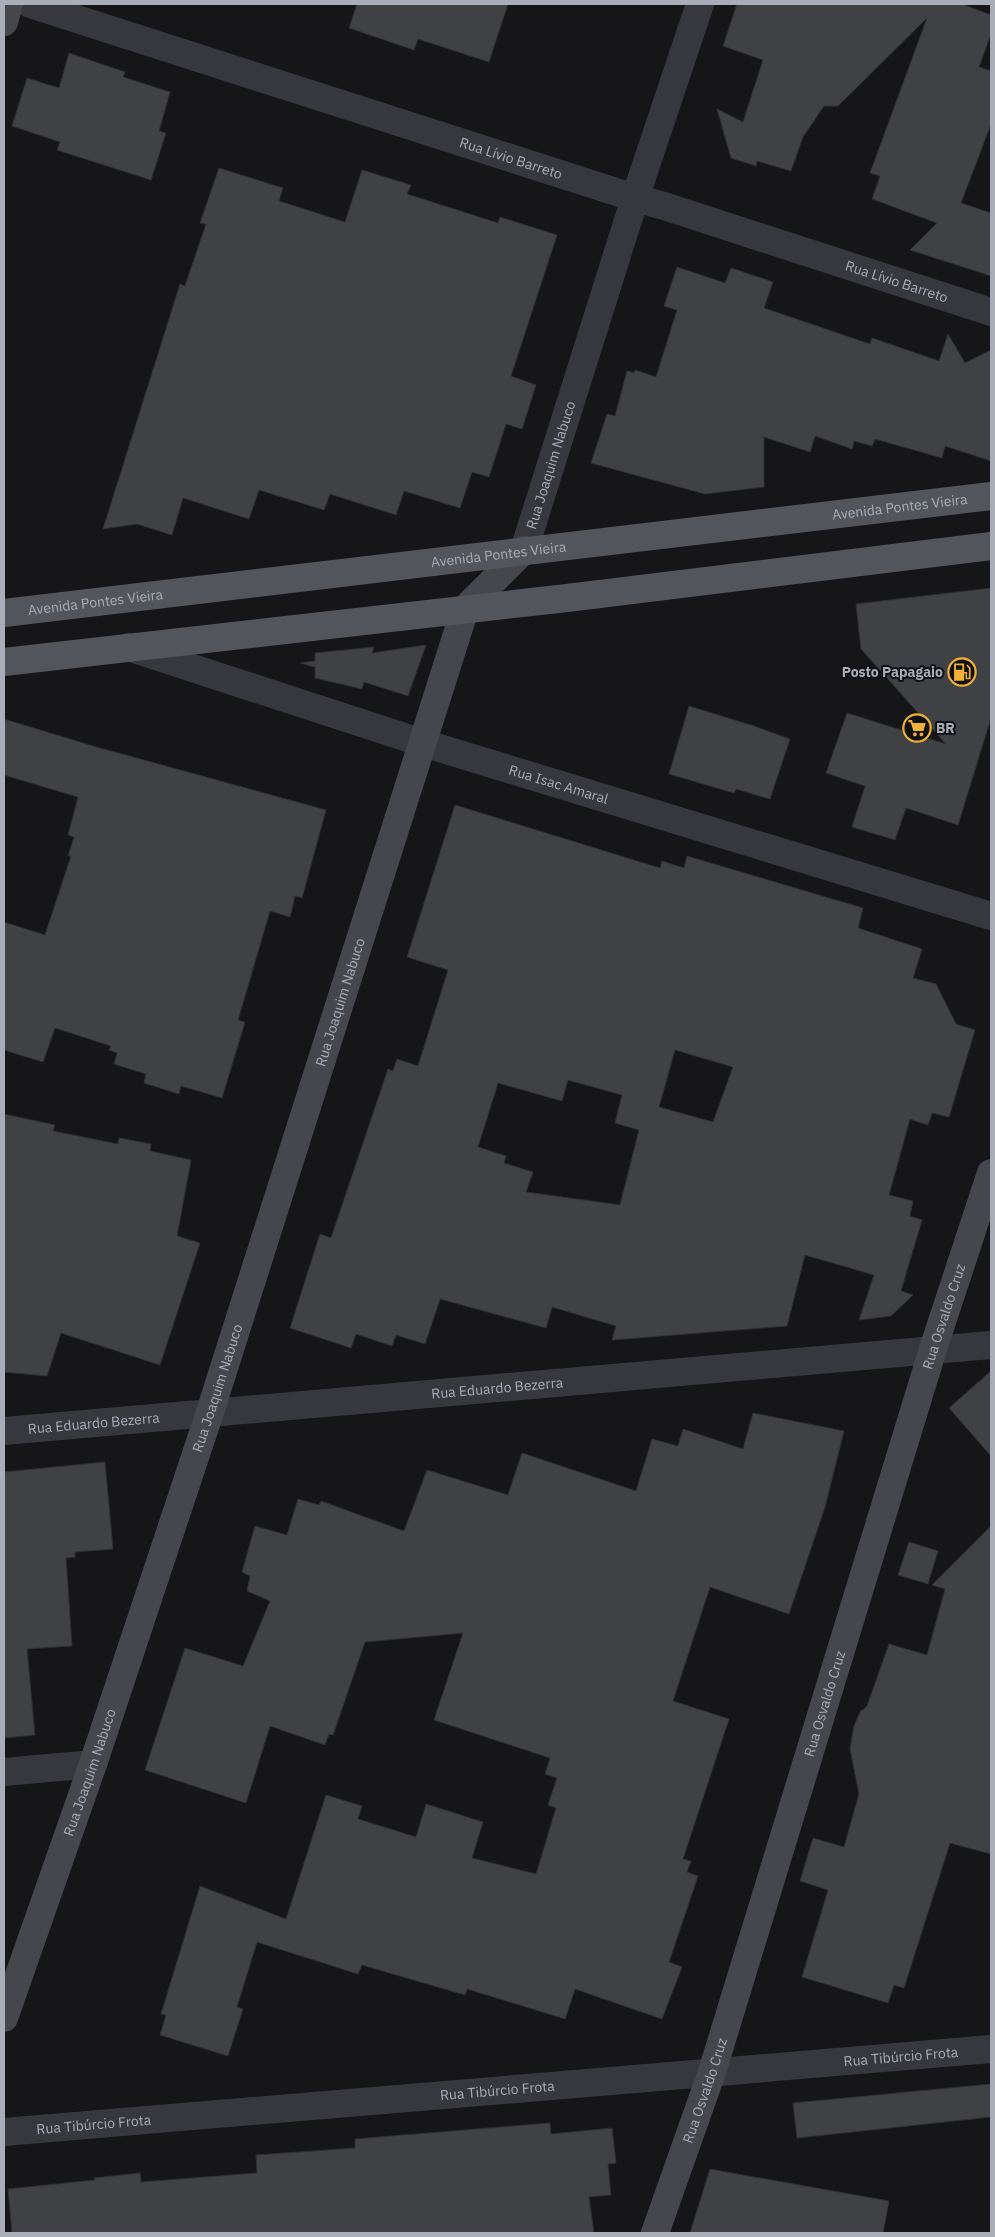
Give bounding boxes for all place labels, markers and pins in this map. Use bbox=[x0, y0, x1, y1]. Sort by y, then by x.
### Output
fuel station icon: Posto Papagaio bbox=[947, 657, 977, 687]
place label: Posto Papagaio bbox=[842, 663, 943, 681]
supermarket icon: BR bbox=[902, 713, 932, 743]
place label: BR bbox=[936, 719, 955, 737]

